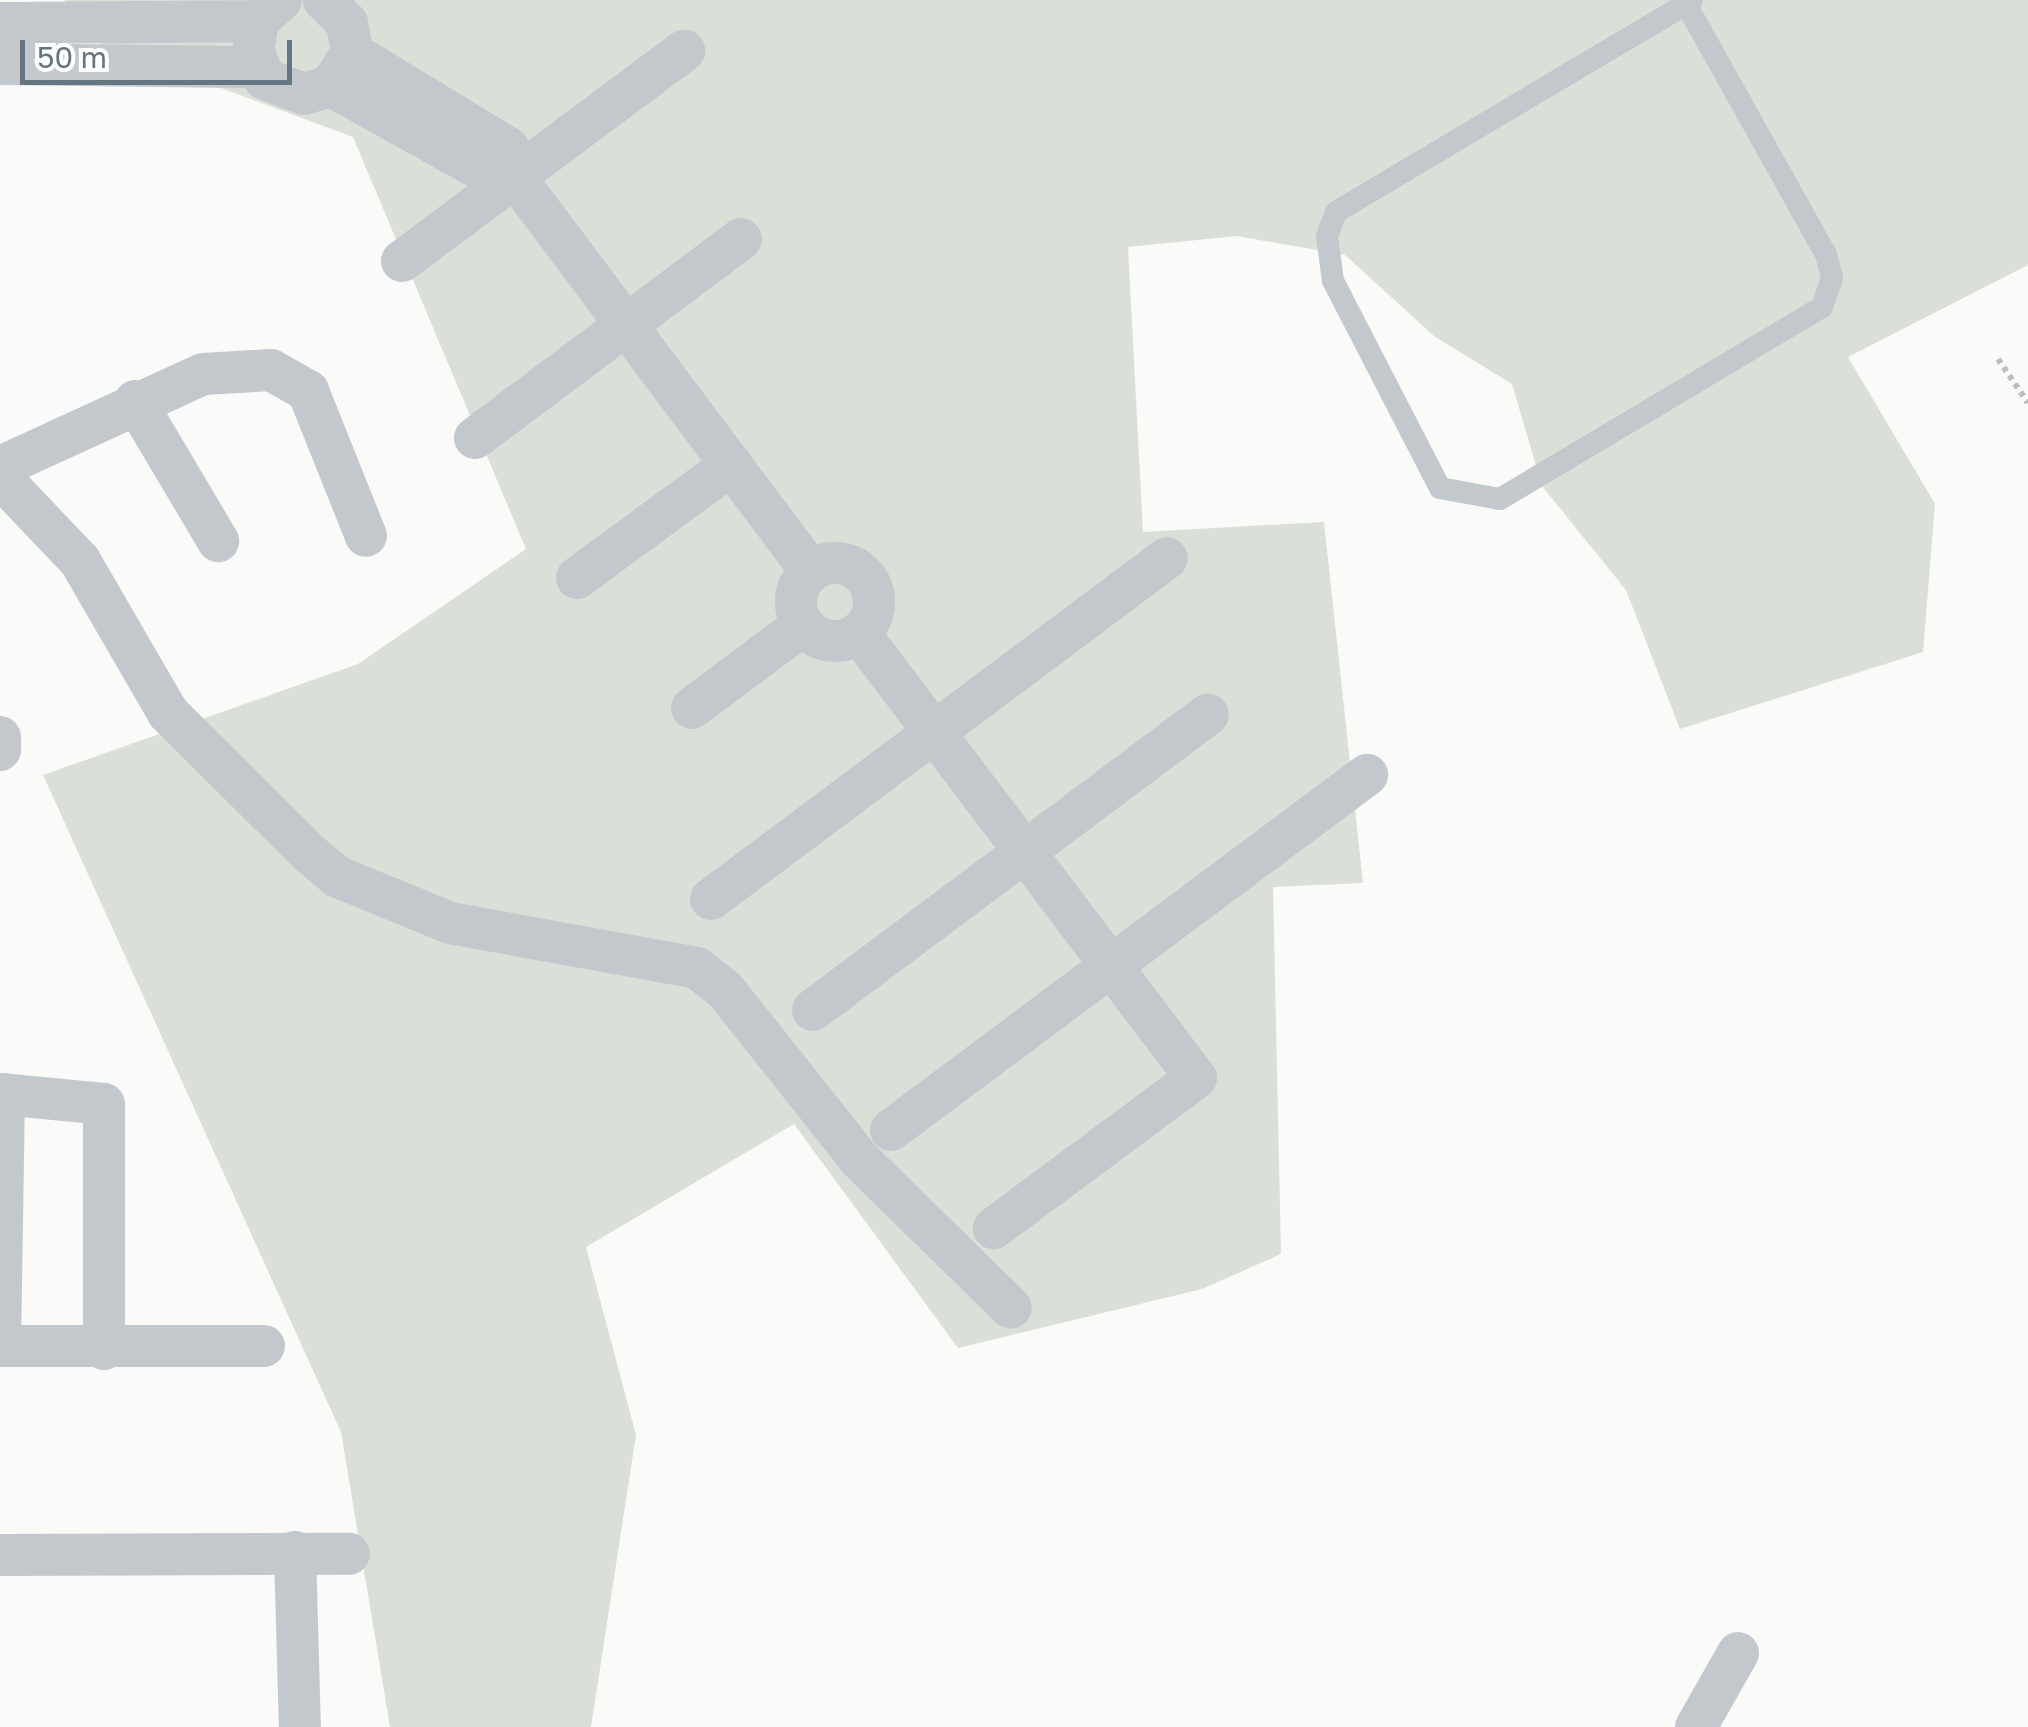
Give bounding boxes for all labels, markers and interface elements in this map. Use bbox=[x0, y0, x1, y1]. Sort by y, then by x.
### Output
scale bar bbox=[25, 20, 298, 82]
text: 50 m bbox=[37, 39, 107, 75]

